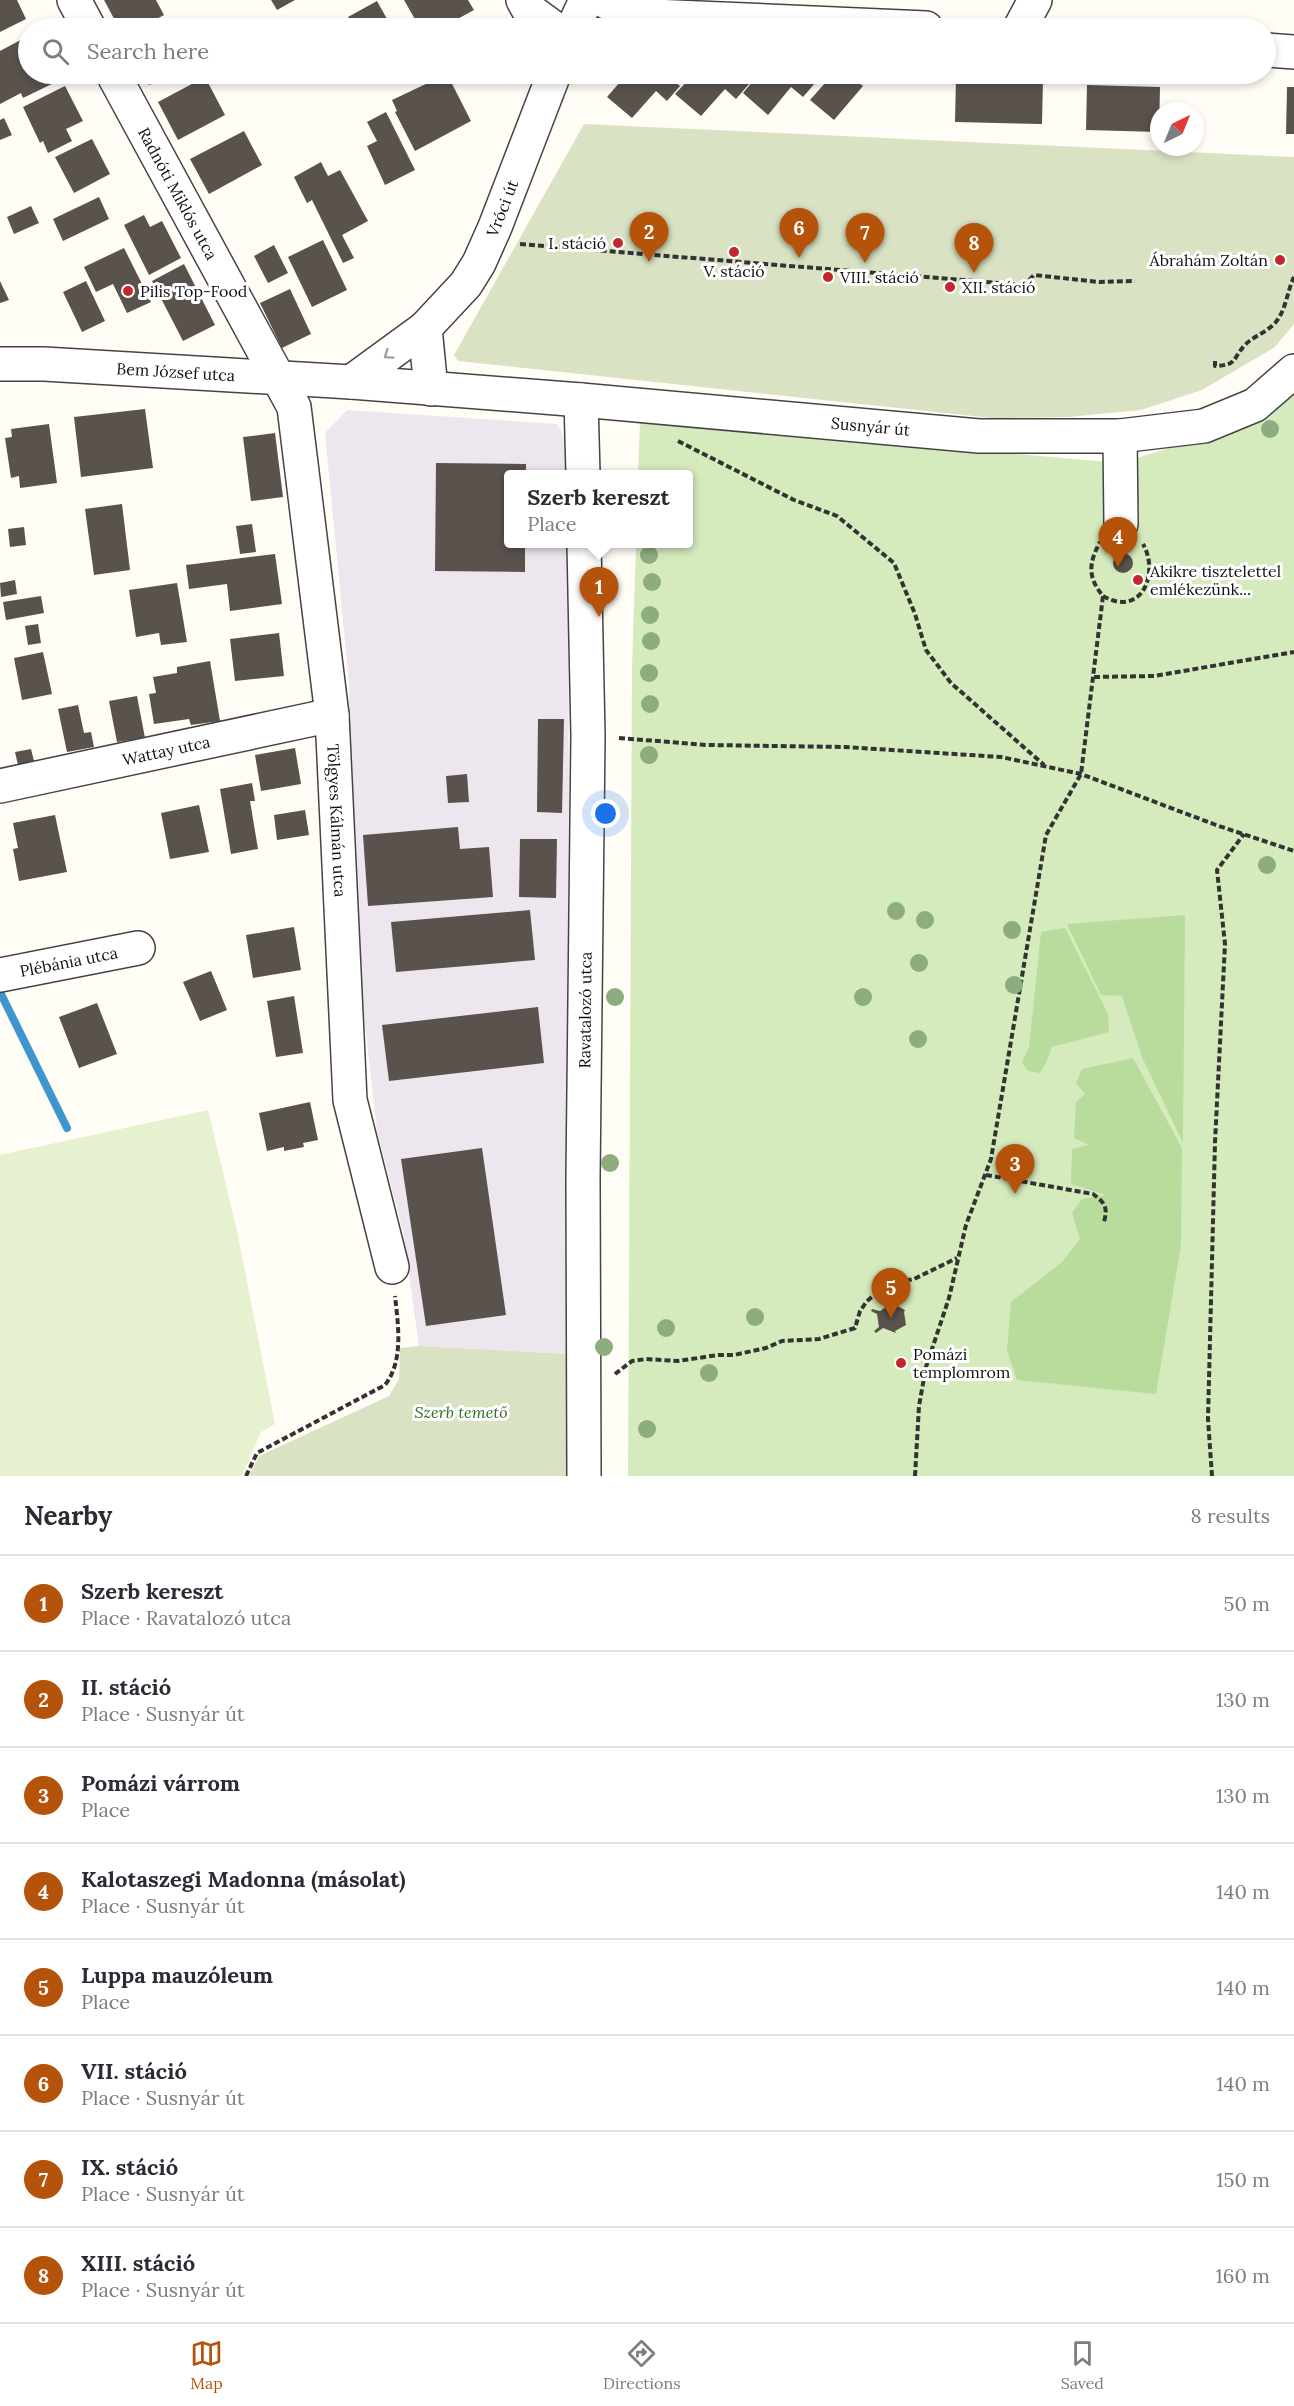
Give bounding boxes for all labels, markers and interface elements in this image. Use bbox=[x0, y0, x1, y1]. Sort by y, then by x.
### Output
search box bbox=[18, 18, 1276, 84]
icon: search bbox=[39, 35, 72, 68]
text: Search here bbox=[87, 37, 209, 65]
north arrow bbox=[1150, 102, 1204, 156]
street label: Radnóti Miklós utca bbox=[134, 124, 222, 263]
street label: Vróci út bbox=[482, 176, 523, 241]
pin: 6 bbox=[780, 208, 818, 258]
pin: 2 bbox=[630, 212, 668, 262]
pin: 7 bbox=[846, 214, 884, 263]
pin: 8 bbox=[954, 224, 994, 273]
place label: I. stáció bbox=[548, 233, 606, 253]
marker: I. stáció bbox=[611, 236, 625, 250]
marker: V. stáció bbox=[727, 245, 741, 259]
place label: Ábrahám Zoltán bbox=[1149, 250, 1268, 270]
marker: Ábrahám Zoltán bbox=[1273, 253, 1287, 267]
place label: V. stáció bbox=[702, 261, 765, 281]
place label: VIII. stáció bbox=[839, 267, 919, 287]
marker: VIII. stáció bbox=[821, 270, 835, 284]
place label: XII. stáció bbox=[962, 277, 1035, 297]
marker: XII. stáció bbox=[943, 280, 957, 294]
place label: Pilis Top-Food bbox=[140, 281, 248, 301]
marker: Pilis Top-Food bbox=[121, 284, 135, 298]
one-way arrow bbox=[383, 348, 394, 359]
street label: Bem József utca bbox=[116, 358, 236, 385]
street label: Susnyár út bbox=[830, 413, 912, 440]
popup bbox=[504, 470, 693, 548]
text: Szerb kereszt bbox=[527, 483, 670, 511]
text: Place bbox=[527, 511, 577, 536]
pin: 4 bbox=[1098, 518, 1138, 567]
place label: Akikre tisztelettel emlékezünk... bbox=[1149, 561, 1281, 599]
pin: 1 bbox=[580, 568, 618, 617]
marker: Akikre tisztelettel emlékezünk... bbox=[1131, 573, 1145, 587]
street label: Wattay utca bbox=[120, 731, 212, 770]
street label: Tölgyes Kálmán utca bbox=[323, 743, 351, 898]
your location bbox=[591, 799, 620, 828]
street label: Plébánia utca bbox=[18, 942, 119, 981]
street label: Ravatalozó utca bbox=[574, 952, 596, 1068]
pin: 3 bbox=[996, 1144, 1034, 1194]
pin: 5 bbox=[872, 1268, 910, 1318]
place label: Pomázi templomrom bbox=[913, 1344, 1010, 1382]
marker: Pomázi templomrom bbox=[894, 1356, 908, 1370]
park label: Szerb temető bbox=[415, 1402, 507, 1422]
text: Nearby bbox=[24, 1499, 112, 1532]
text: 8 results bbox=[1191, 1503, 1270, 1528]
text: Szerb kereszt bbox=[81, 1577, 223, 1605]
text: 1 bbox=[39, 1591, 48, 1616]
text: 50 m bbox=[1224, 1591, 1270, 1616]
text: Place · Ravatalozó utca bbox=[81, 1605, 291, 1630]
text: II. stáció bbox=[81, 1673, 171, 1701]
text: 2 bbox=[38, 1687, 49, 1712]
text: 130 m bbox=[1216, 1687, 1270, 1712]
text: Place · Susnyár út bbox=[81, 1701, 245, 1726]
text: Pomázi várrom bbox=[81, 1769, 240, 1797]
text: 3 bbox=[38, 1783, 49, 1808]
text: 130 m bbox=[1216, 1783, 1270, 1808]
text: Place bbox=[81, 1797, 130, 1822]
text: Kalotaszegi Madonna (másolat) bbox=[81, 1865, 405, 1893]
text: 4 bbox=[38, 1879, 49, 1904]
text: 140 m bbox=[1216, 1879, 1270, 1904]
text: Place · Susnyár út bbox=[81, 1893, 245, 1918]
text: Luppa mauzóleum bbox=[81, 1961, 273, 1989]
text: 5 bbox=[38, 1975, 49, 2000]
text: 140 m bbox=[1216, 1975, 1270, 2000]
text: Place bbox=[81, 1989, 130, 2014]
text: VII. stáció bbox=[81, 2057, 187, 2085]
text: 6 bbox=[38, 2071, 49, 2096]
text: 140 m bbox=[1216, 2071, 1270, 2096]
text: Place · Susnyár út bbox=[81, 2085, 245, 2110]
text: IX. stáció bbox=[81, 2153, 178, 2181]
text: 7 bbox=[39, 2167, 48, 2192]
text: 150 m bbox=[1216, 2167, 1270, 2192]
text: Place · Susnyár út bbox=[81, 2181, 245, 2206]
text: XIII. stáció bbox=[81, 2249, 195, 2277]
text: 8 bbox=[38, 2263, 49, 2288]
text: 160 m bbox=[1216, 2263, 1270, 2288]
text: Place · Susnyár út bbox=[81, 2277, 245, 2302]
tab: Map bbox=[190, 2337, 223, 2393]
tab: Directions bbox=[603, 2337, 681, 2393]
tab: Saved bbox=[1061, 2337, 1104, 2393]

